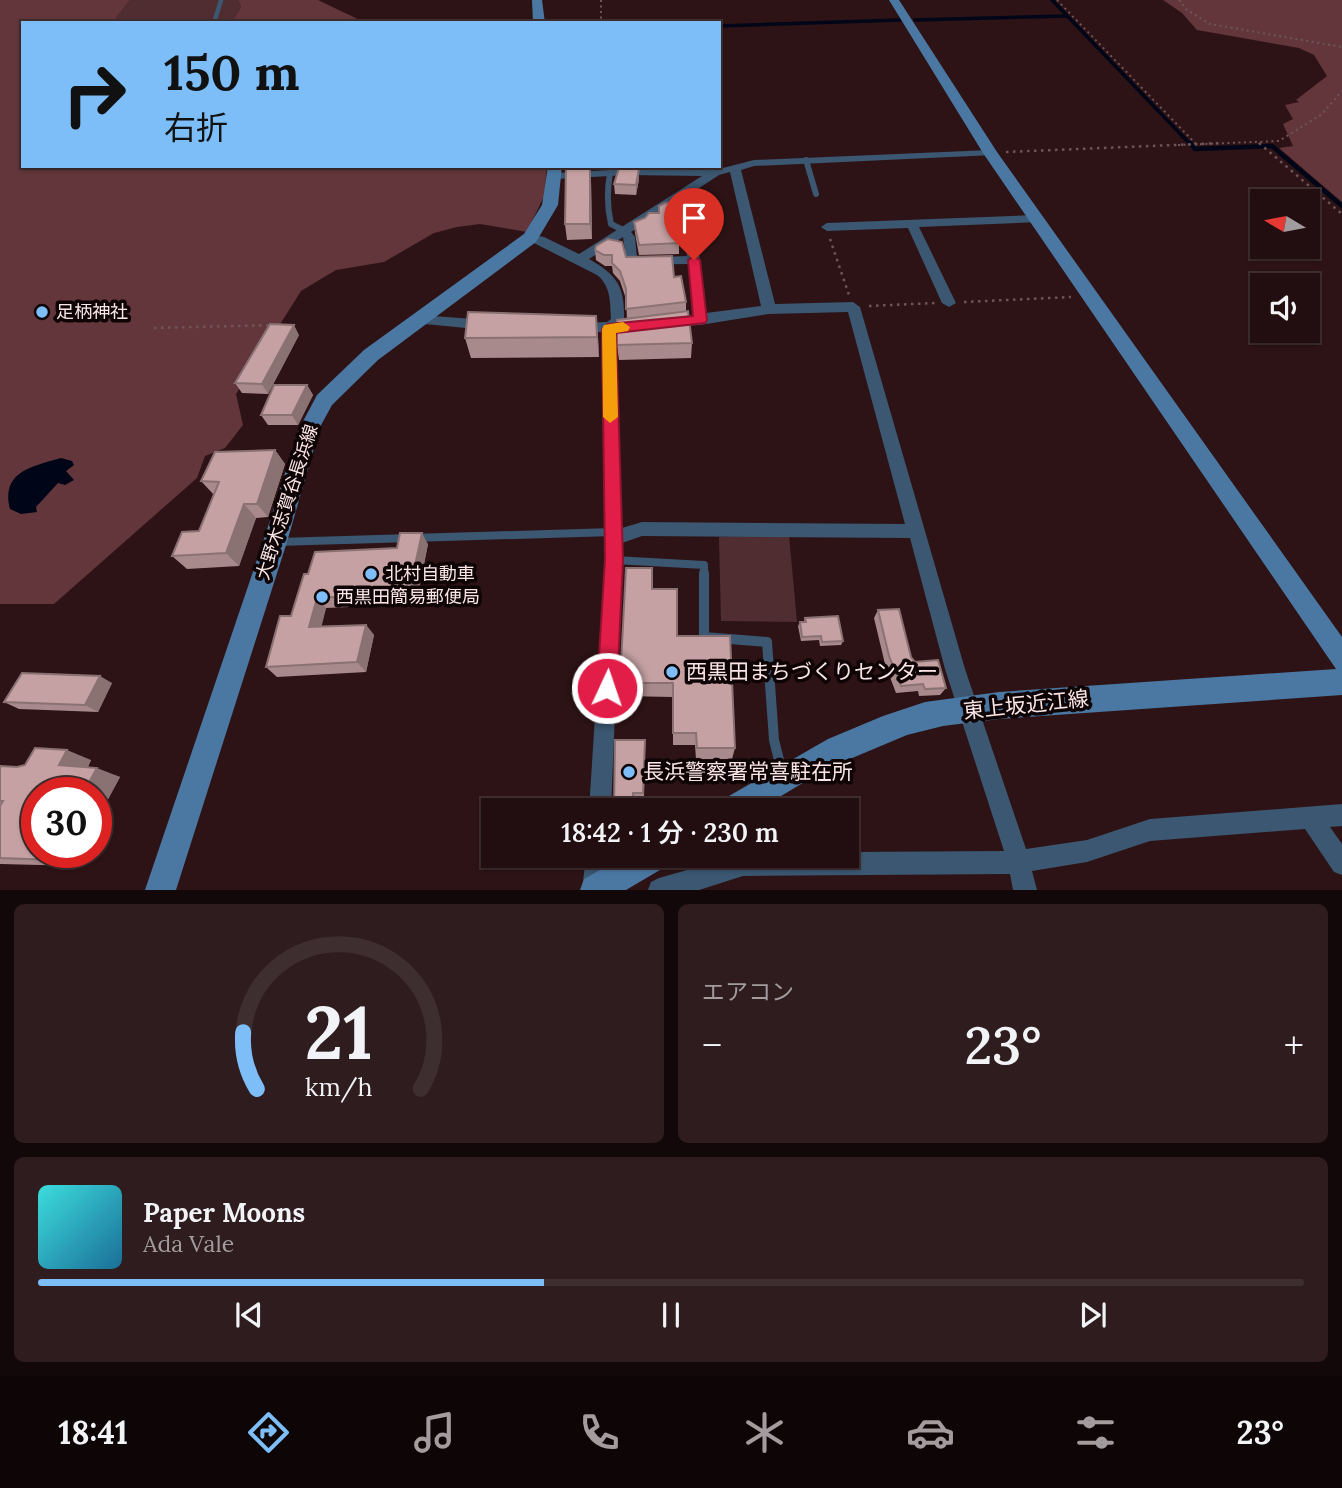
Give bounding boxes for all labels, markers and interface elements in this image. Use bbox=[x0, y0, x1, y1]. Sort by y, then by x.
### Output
text: 150 m bbox=[164, 41, 300, 103]
icon: right bbox=[49, 49, 140, 140]
text: 右折 bbox=[164, 107, 228, 148]
pin bbox=[664, 188, 724, 260]
north arrow bbox=[1250, 189, 1320, 259]
map controls bbox=[1250, 189, 1320, 343]
icon: arrive bbox=[675, 199, 713, 237]
button: sound bbox=[1250, 273, 1320, 343]
place label: 足柄神社 bbox=[56, 300, 128, 323]
marker: 足柄神社 bbox=[34, 304, 50, 320]
street label: 大野木志賀谷長浜線 bbox=[251, 421, 322, 582]
place label: 北村自動車 bbox=[385, 562, 475, 585]
marker: 北村自動車 bbox=[363, 566, 379, 582]
place label: 西黒田簡易郵便局 bbox=[336, 585, 480, 608]
marker: 西黒田簡易郵便局 bbox=[314, 589, 330, 605]
position arrow bbox=[570, 651, 644, 725]
place label: 西黒田まちづくりセンター bbox=[686, 658, 938, 685]
marker: 西黒田まちづくりセンター bbox=[664, 664, 680, 680]
street label: 東上坂近江線 bbox=[962, 684, 1090, 725]
place label: 長浜警察署常喜駐在所 bbox=[643, 758, 853, 785]
marker: 長浜警察署常喜駐在所 bbox=[621, 764, 637, 780]
speed limit sign: 30 bbox=[21, 777, 112, 868]
text: 18:42 · 1 分 · 230 m bbox=[561, 816, 779, 849]
text: エアコン bbox=[702, 977, 794, 1006]
text: 21 bbox=[305, 987, 373, 1080]
text: 23° bbox=[965, 1012, 1041, 1078]
text: − bbox=[702, 1021, 722, 1069]
text: + bbox=[1284, 1021, 1304, 1069]
text: km/h bbox=[305, 1071, 373, 1103]
text: Paper Moons bbox=[143, 1196, 305, 1229]
text: Ada Vale bbox=[143, 1229, 234, 1258]
icon: previous bbox=[230, 1296, 268, 1334]
icon: pause bbox=[652, 1296, 690, 1334]
icon: next bbox=[1074, 1296, 1112, 1334]
icon: directions bbox=[244, 1408, 293, 1457]
icon: music bbox=[410, 1408, 459, 1457]
icon: phone bbox=[575, 1408, 624, 1457]
icon: climate bbox=[740, 1408, 789, 1457]
icon: car bbox=[906, 1408, 955, 1457]
icon: filters bbox=[1071, 1408, 1120, 1457]
text: 18:41 bbox=[58, 1412, 128, 1453]
text: 23° bbox=[1237, 1412, 1284, 1453]

